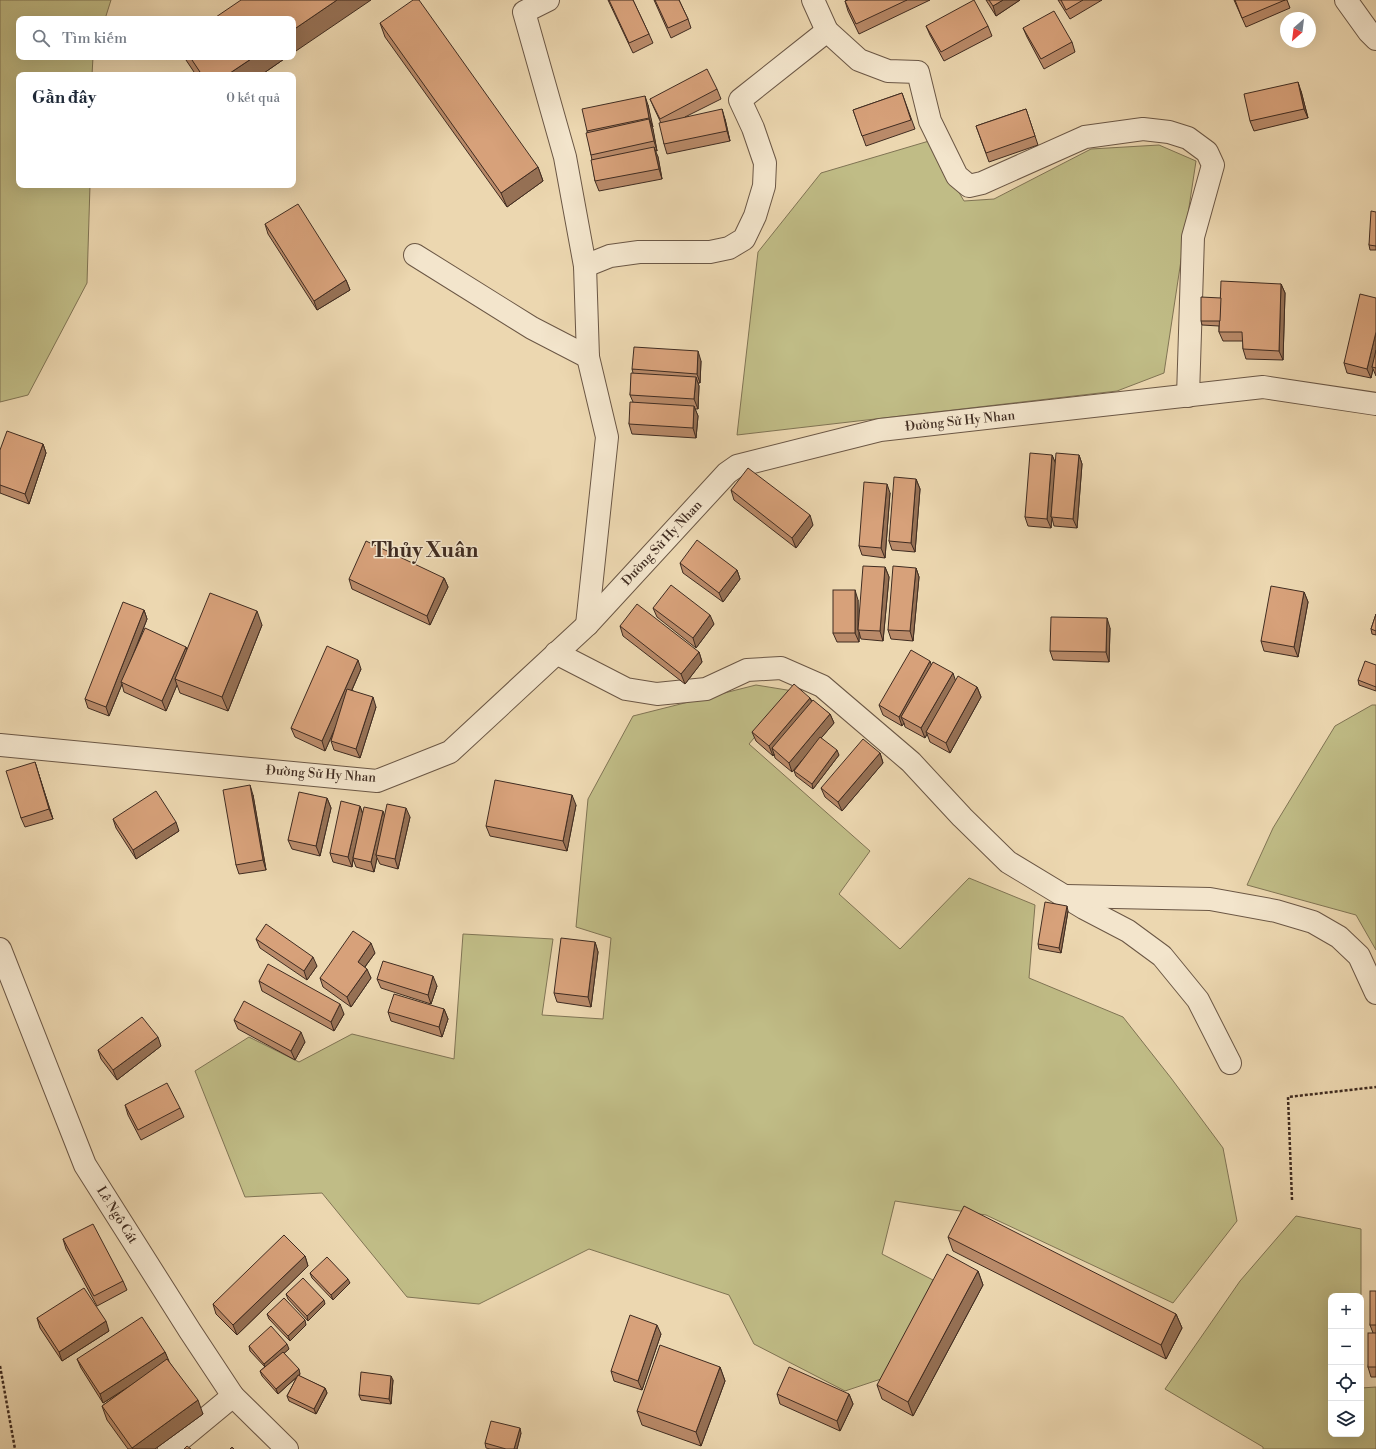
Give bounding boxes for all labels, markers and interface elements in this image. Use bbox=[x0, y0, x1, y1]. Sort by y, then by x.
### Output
north arrow bbox=[1280, 12, 1316, 48]
search box bbox=[16, 16, 296, 60]
icon: search bbox=[30, 27, 52, 49]
text: Tìm kiếm bbox=[62, 29, 127, 48]
text: Gần đây bbox=[32, 87, 96, 109]
text: 0 kết quả bbox=[226, 90, 280, 106]
street label: Đường Sử Hy Nhan bbox=[904, 407, 1016, 435]
street label: Đường Sử Hy Nhan bbox=[618, 497, 706, 589]
district label: Thủy Xuân bbox=[372, 538, 479, 564]
street label: Đường Sử Hy Nhan bbox=[265, 762, 377, 786]
street label: Lê Ngô Cát bbox=[93, 1183, 141, 1247]
map controls bbox=[1328, 1293, 1364, 1437]
button: + bbox=[1328, 1293, 1364, 1329]
button: − bbox=[1328, 1329, 1364, 1365]
button: locate bbox=[1328, 1365, 1364, 1401]
button: layers bbox=[1328, 1401, 1364, 1437]

